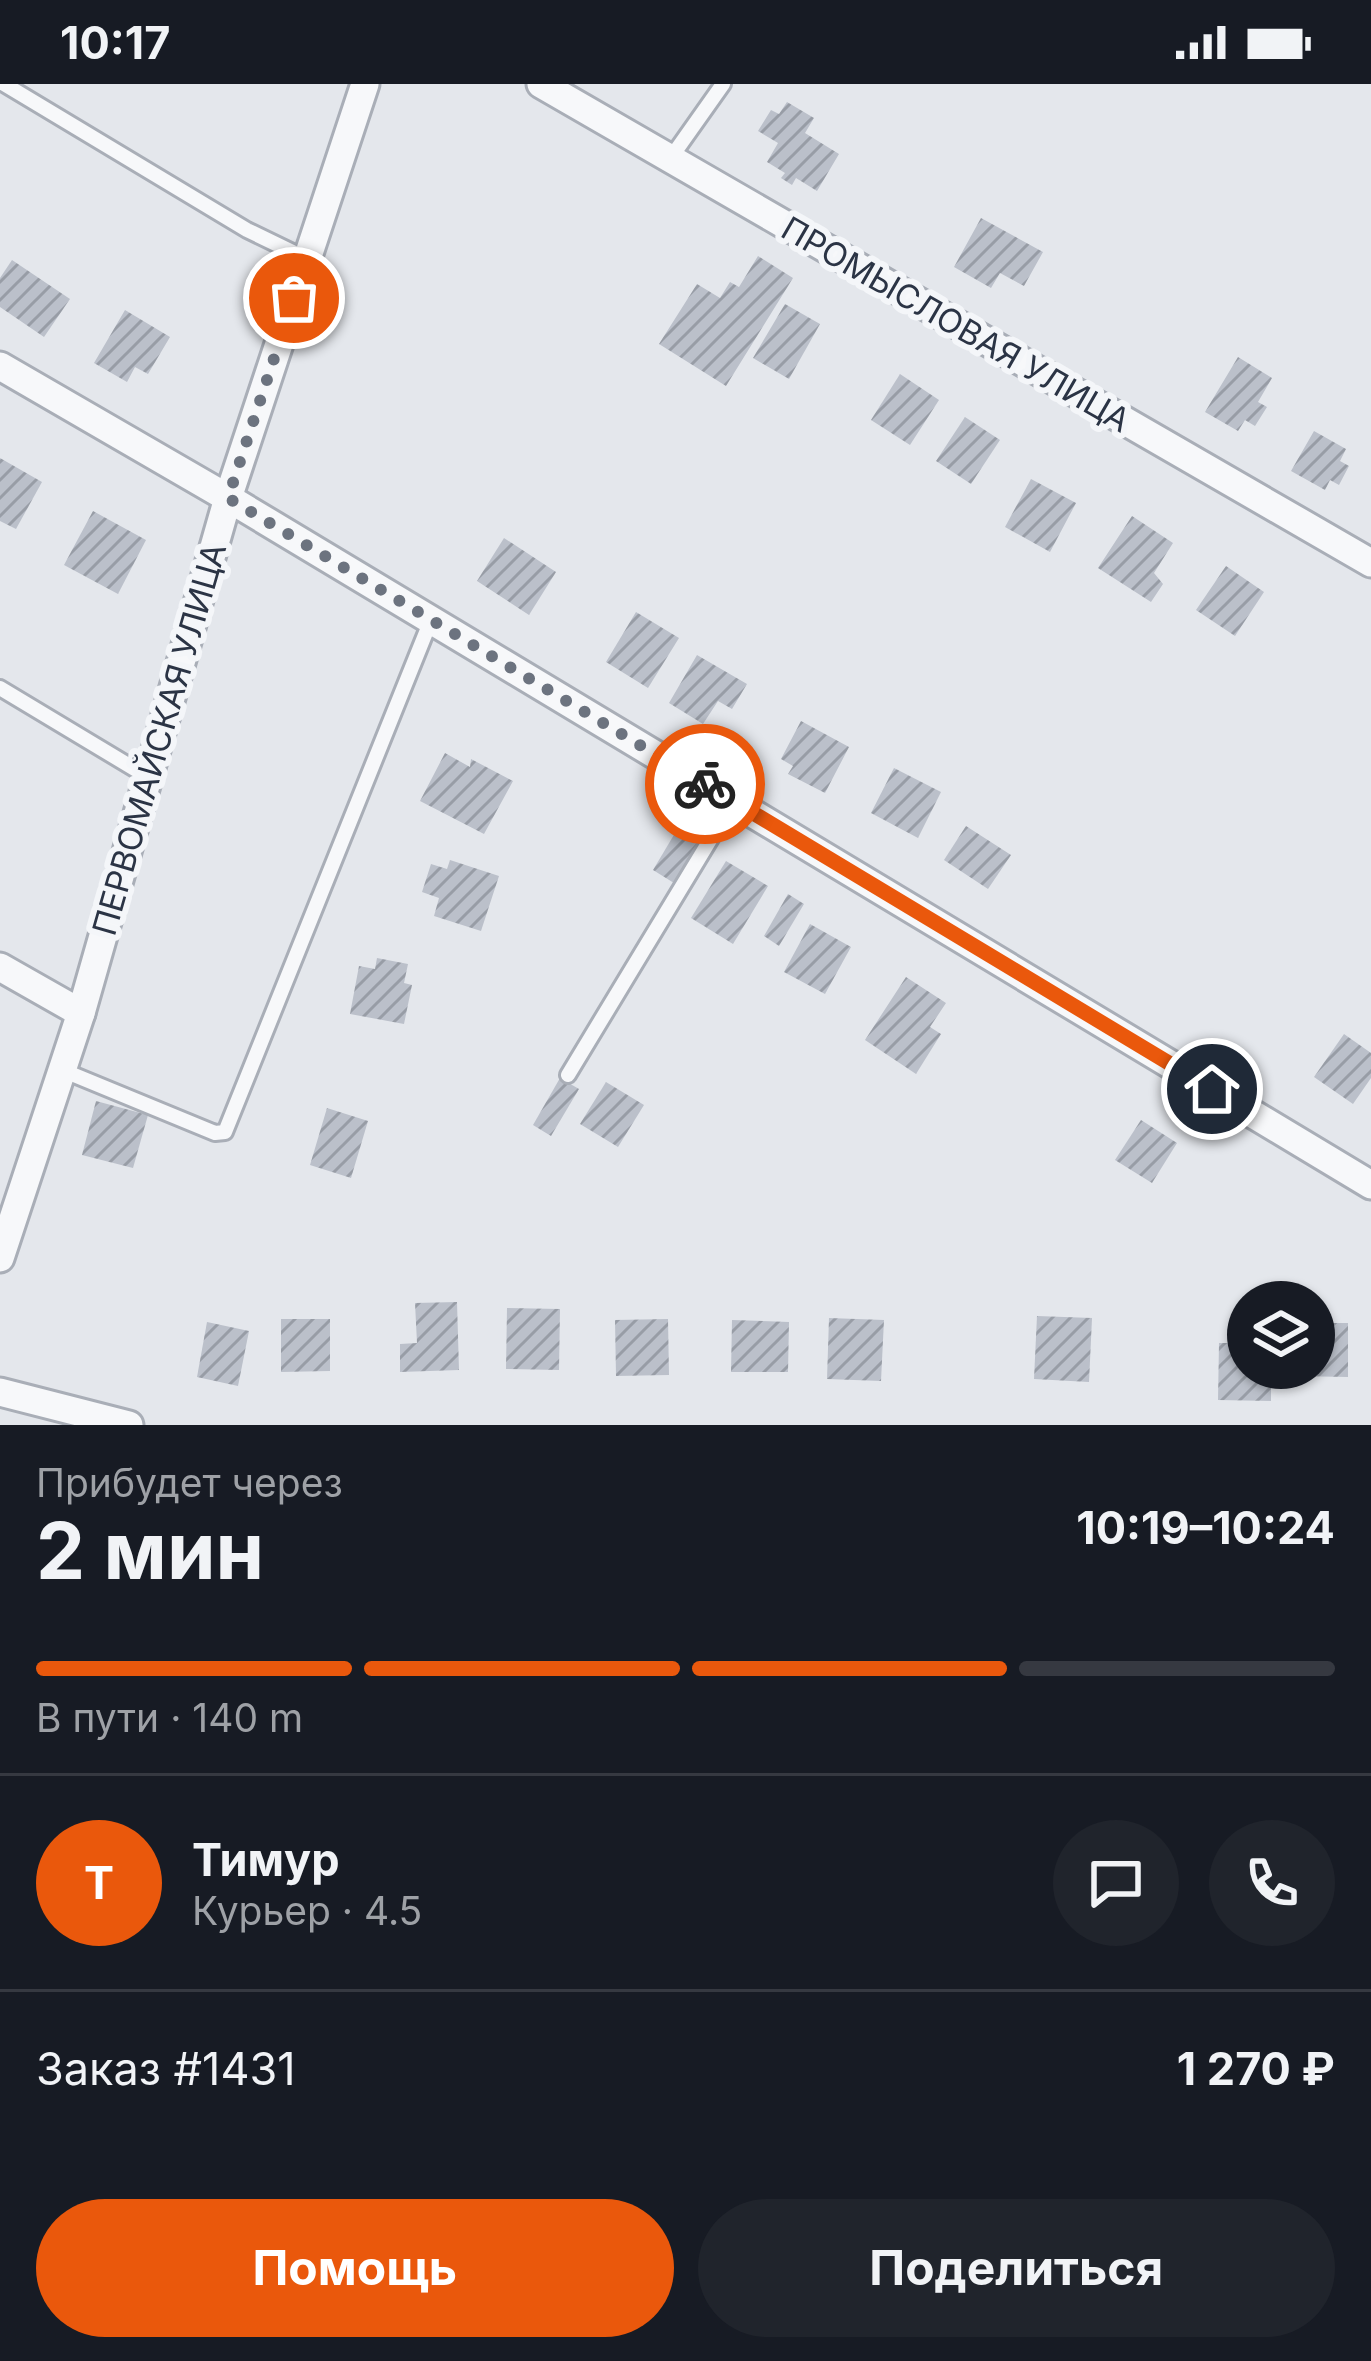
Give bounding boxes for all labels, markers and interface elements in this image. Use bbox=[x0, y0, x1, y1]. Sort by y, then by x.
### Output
text: 10:17 bbox=[60, 15, 170, 70]
street label: ПРОМЫСЛОВАЯ УЛИЦА bbox=[775, 208, 1137, 440]
pin bbox=[243, 247, 345, 349]
icon: bag bbox=[261, 265, 327, 331]
street label: ПЕРВОМАЙСКАЯ УЛИЦА bbox=[84, 538, 234, 940]
courier bbox=[645, 724, 765, 844]
icon: bike bbox=[672, 751, 738, 817]
pin bbox=[1161, 1038, 1263, 1140]
icon: home bbox=[1179, 1056, 1245, 1122]
map controls bbox=[1227, 1281, 1335, 1389]
button: layers bbox=[1227, 1281, 1335, 1389]
text: Прибудет через bbox=[36, 1459, 343, 1506]
text: 10:19–10:24 bbox=[1076, 1500, 1335, 1555]
text: 2 мин bbox=[36, 1503, 264, 1598]
text: В пути · 140 m bbox=[36, 1694, 303, 1741]
button: chat bbox=[1053, 1820, 1179, 1946]
button: phone bbox=[1209, 1820, 1335, 1946]
text: Тимур bbox=[192, 1832, 340, 1887]
text: Т bbox=[84, 1855, 114, 1910]
text: Курьер · 4.5 bbox=[192, 1887, 422, 1934]
text: Заказ #1431 bbox=[36, 2041, 296, 2096]
text: 1 270 ₽ bbox=[1177, 2041, 1335, 2096]
button: Помощь bbox=[36, 2199, 674, 2337]
button: Поделиться bbox=[698, 2199, 1335, 2337]

